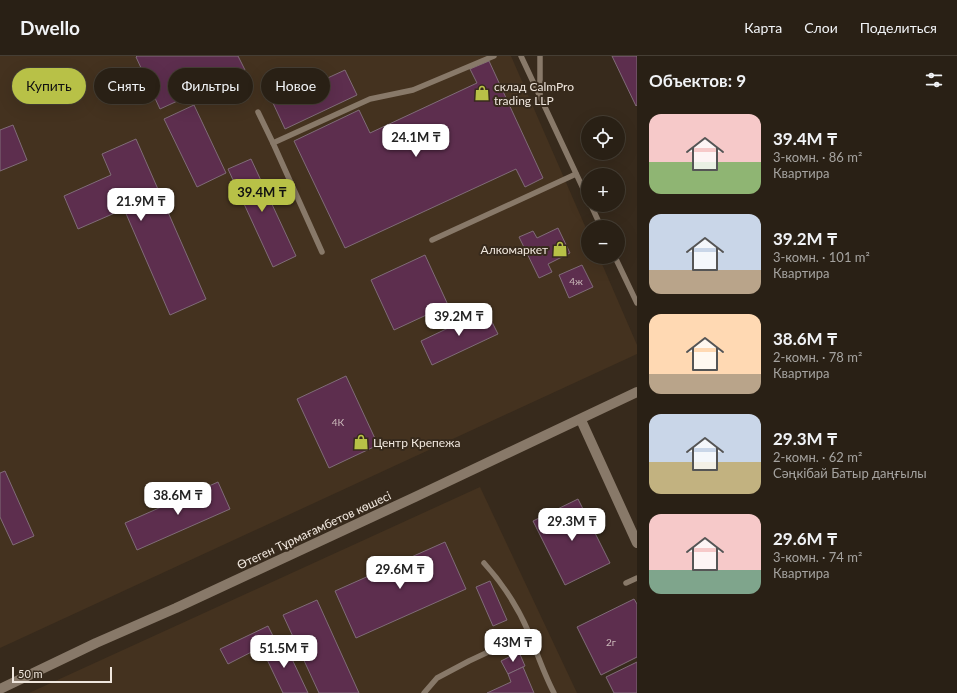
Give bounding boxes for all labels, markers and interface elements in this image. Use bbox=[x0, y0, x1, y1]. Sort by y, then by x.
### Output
text: Dwello bbox=[20, 16, 80, 39]
text: Карта bbox=[744, 19, 782, 36]
text: Слои bbox=[804, 19, 838, 36]
text: Поделиться bbox=[860, 19, 937, 36]
chip: Купить bbox=[12, 68, 86, 104]
chip: Снять bbox=[94, 68, 160, 104]
chip: Фильтры bbox=[168, 68, 253, 104]
chip: Новое bbox=[261, 68, 330, 104]
icon: filters bbox=[923, 69, 945, 91]
text: Объектов: 9 bbox=[649, 70, 746, 91]
place label: склад CalmPro trading LLP bbox=[494, 79, 574, 108]
shop icon: склад CalmPro trading LLP bbox=[473, 84, 491, 102]
map controls bbox=[581, 116, 625, 264]
button: locate bbox=[581, 116, 625, 160]
pin: 24.1M ₸ bbox=[379, 124, 453, 158]
text: 39.4M ₸ bbox=[773, 128, 838, 149]
text: 24.1M ₸ bbox=[391, 129, 441, 145]
icon: home bbox=[681, 130, 729, 178]
text: 3-комн. · 86 m² bbox=[773, 149, 862, 165]
text: Квартира bbox=[773, 165, 829, 181]
button: + bbox=[581, 168, 625, 212]
pin: 39.4M ₸ bbox=[225, 179, 299, 213]
text: 39.4M ₸ bbox=[237, 184, 287, 200]
pin: 21.9M ₸ bbox=[104, 188, 178, 222]
text: 21.9M ₸ bbox=[116, 193, 166, 209]
button: − bbox=[581, 220, 625, 264]
text: 39.2M ₸ bbox=[773, 228, 838, 249]
icon: home bbox=[681, 230, 729, 278]
shop icon: Алкомаркет bbox=[551, 240, 569, 258]
place label: Алкомаркет bbox=[481, 242, 548, 257]
text: 3-комн. · 101 m² bbox=[773, 249, 870, 265]
text: Квартира bbox=[773, 265, 829, 281]
house number: 4ж bbox=[569, 275, 583, 287]
pin: 39.2M ₸ bbox=[422, 303, 496, 337]
text: 39.2M ₸ bbox=[434, 308, 484, 324]
text: 38.6M ₸ bbox=[773, 328, 838, 349]
icon: home bbox=[681, 330, 729, 378]
text: 2-комн. · 78 m² bbox=[773, 349, 862, 365]
text: Квартира bbox=[773, 365, 829, 381]
house number: 4К bbox=[332, 416, 345, 428]
text: 29.3M ₸ bbox=[773, 428, 838, 449]
icon: home bbox=[681, 430, 729, 478]
shop icon: Центр Крепежа bbox=[352, 433, 370, 451]
place label: Центр Крепежа bbox=[373, 435, 460, 450]
text: 2-комн. · 62 m² bbox=[773, 449, 862, 465]
text: Сәңкібай Батыр даңғылы bbox=[773, 465, 927, 481]
pin: 38.6M ₸ bbox=[141, 482, 215, 516]
text: 38.6M ₸ bbox=[153, 487, 203, 503]
street label: Өтеген Тұрмағамбетов көшесі bbox=[235, 488, 394, 572]
pin: 29.3M ₸ bbox=[535, 508, 609, 542]
text: 29.3M ₸ bbox=[547, 513, 597, 529]
text: 29.6M ₸ bbox=[773, 528, 838, 549]
icon: home bbox=[681, 530, 729, 578]
text: 3-комн. · 74 m² bbox=[773, 549, 862, 565]
pin: 29.6M ₸ bbox=[363, 556, 437, 590]
text: 29.6M ₸ bbox=[375, 561, 425, 577]
text: Квартира bbox=[773, 565, 829, 581]
pin: 43M ₸ bbox=[485, 629, 541, 663]
text: 43M ₸ bbox=[494, 634, 532, 650]
pin: 51.5M ₸ bbox=[247, 635, 321, 669]
house number: 2г bbox=[606, 636, 616, 648]
text: 51.5M ₸ bbox=[259, 640, 309, 656]
scale bar bbox=[12, 665, 112, 684]
text: 50 m bbox=[18, 667, 43, 680]

